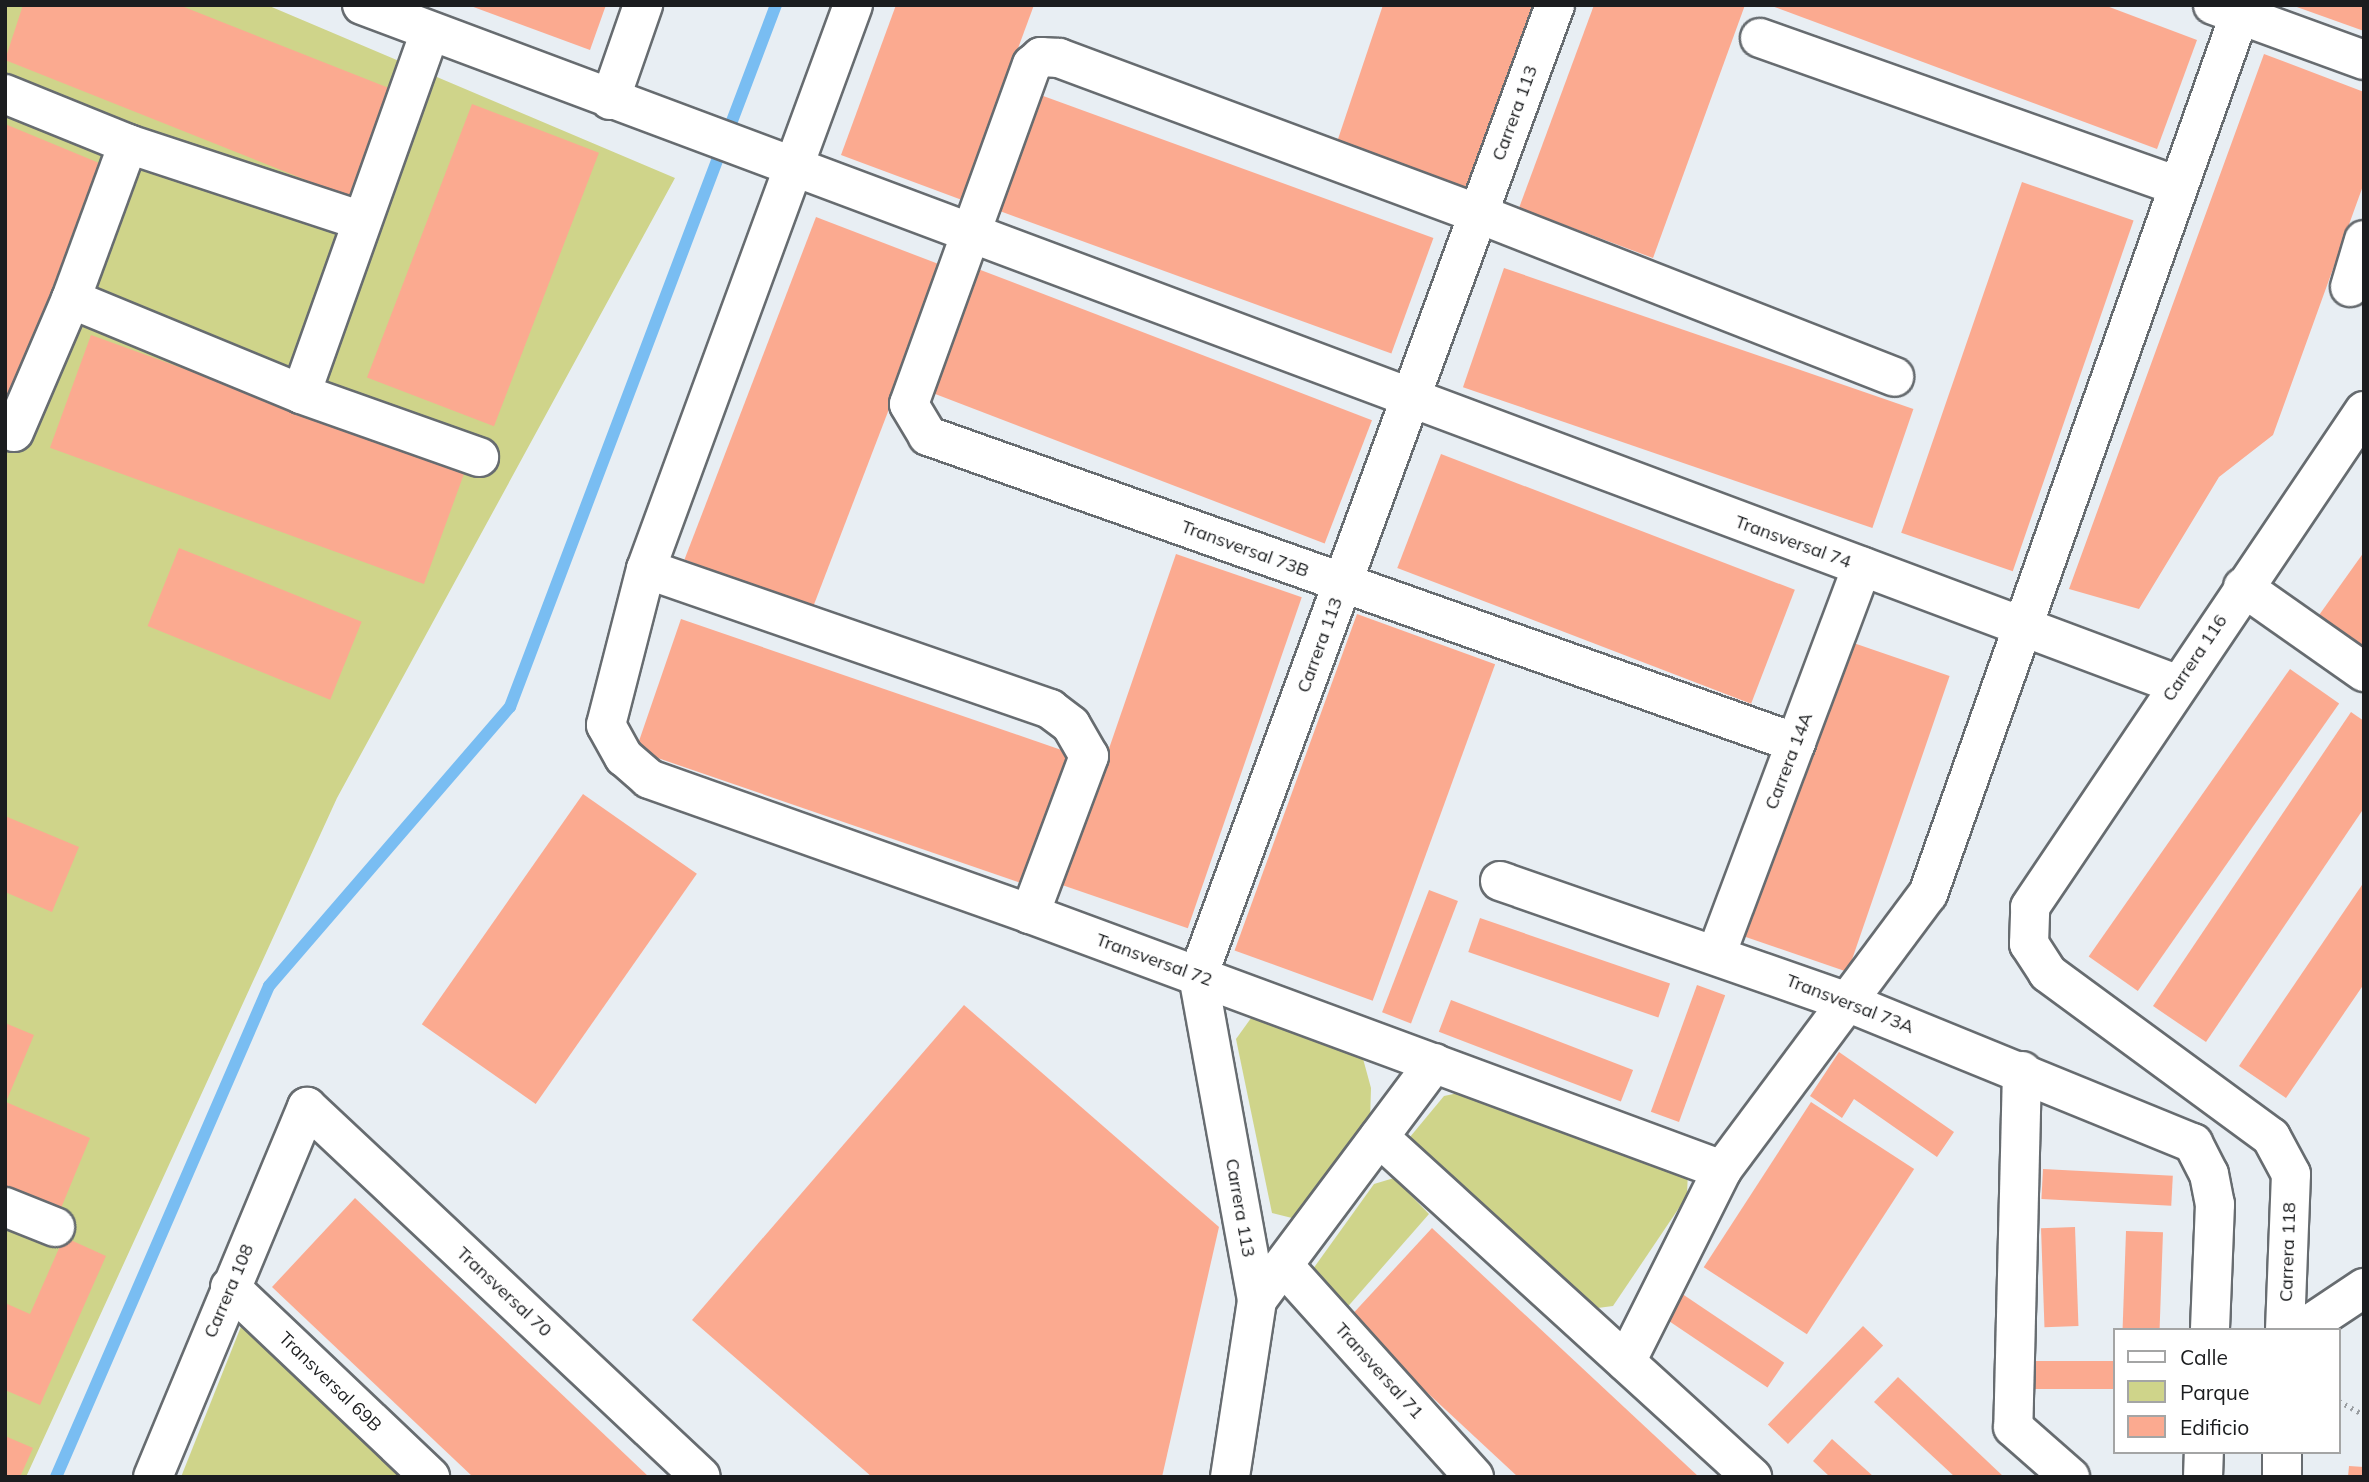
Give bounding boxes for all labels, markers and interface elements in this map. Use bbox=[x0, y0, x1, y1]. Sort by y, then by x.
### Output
street label: Carrera 113 bbox=[1488, 62, 1542, 164]
street label: Transversal 74 bbox=[1732, 511, 1854, 573]
street label: Transversal 73B bbox=[1178, 516, 1312, 582]
street label: Carrera 113 bbox=[1293, 594, 1347, 696]
street label: Carrera 116 bbox=[2158, 611, 2232, 705]
street label: Carrera 14A bbox=[1761, 709, 1817, 813]
street label: Transversal 72 bbox=[1093, 929, 1215, 991]
street label: Transversal 73A bbox=[1783, 970, 1917, 1038]
street label: Carrera 113 bbox=[1221, 1157, 1259, 1259]
street label: Carrera 118 bbox=[2275, 1202, 2301, 1302]
street label: Carrera 108 bbox=[200, 1241, 258, 1341]
street label: Transversal 70 bbox=[452, 1242, 556, 1342]
street label: Transversal 71 bbox=[1330, 1318, 1428, 1424]
street label: Transversal 69B bbox=[274, 1328, 386, 1436]
legend bbox=[2114, 1328, 2341, 1454]
text: Calle bbox=[2180, 1344, 2228, 1370]
text: Parque bbox=[2180, 1379, 2249, 1405]
text: Edificio bbox=[2180, 1414, 2249, 1440]

